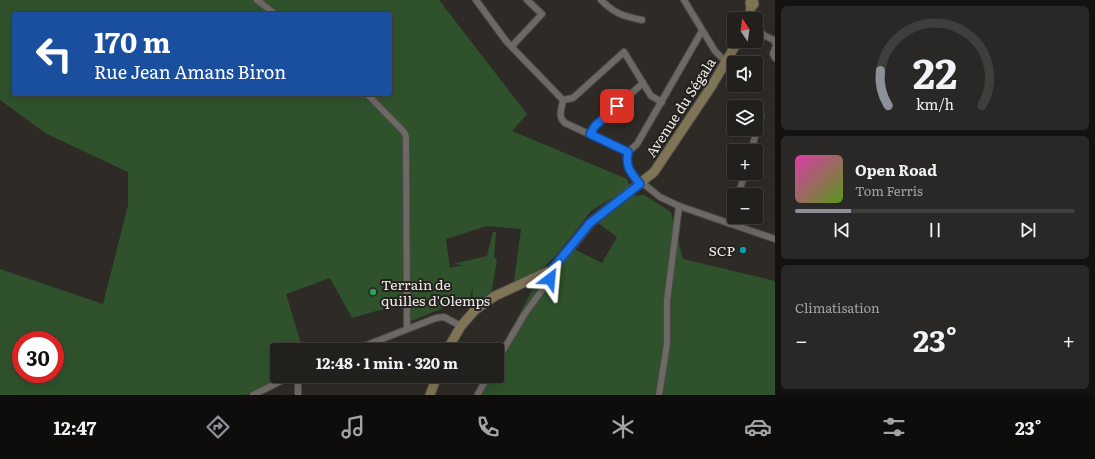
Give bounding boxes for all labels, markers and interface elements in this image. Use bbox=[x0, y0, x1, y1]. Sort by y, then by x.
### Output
north arrow bbox=[727, 12, 763, 48]
map controls bbox=[727, 12, 763, 224]
text: 170 m bbox=[94, 20, 171, 62]
icon: left bbox=[28, 28, 80, 80]
text: 22 bbox=[913, 40, 957, 102]
street label: Avenue du Ségala bbox=[640, 53, 720, 161]
button: sound bbox=[727, 56, 763, 92]
text: Rue Jean Amans Biron bbox=[94, 58, 286, 85]
pin bbox=[600, 89, 634, 123]
text: km/h bbox=[916, 92, 955, 113]
icon: arrive bbox=[606, 95, 628, 117]
button: layers bbox=[727, 100, 763, 136]
button: + bbox=[727, 144, 763, 180]
text: Open Road bbox=[855, 158, 937, 181]
text: Tom Ferris bbox=[855, 181, 923, 200]
button: − bbox=[727, 188, 763, 224]
icon: previous bbox=[831, 219, 853, 241]
icon: pause bbox=[924, 219, 946, 241]
icon: next bbox=[1017, 219, 1039, 241]
place label: SCP bbox=[708, 240, 736, 260]
marker: SCP bbox=[738, 245, 748, 255]
position arrow bbox=[529, 258, 571, 300]
place label: Terrain de quilles d'Olemps bbox=[381, 274, 490, 310]
marker: Terrain de quilles d'Olemps bbox=[368, 287, 378, 297]
text: Climatisation bbox=[795, 298, 880, 317]
text: 23° bbox=[913, 317, 957, 361]
text: − bbox=[795, 323, 808, 356]
text: + bbox=[1062, 323, 1075, 356]
speed limit sign: 30 bbox=[12, 331, 64, 383]
text: 12:48 · 1 min · 320 m bbox=[316, 351, 458, 374]
icon: directions bbox=[204, 413, 232, 441]
icon: music bbox=[339, 413, 367, 441]
icon: phone bbox=[474, 413, 502, 441]
icon: climate bbox=[609, 413, 637, 441]
icon: car bbox=[744, 413, 772, 441]
icon: filters bbox=[880, 413, 908, 441]
text: 12:47 bbox=[54, 414, 96, 441]
text: 23° bbox=[1015, 414, 1041, 441]

